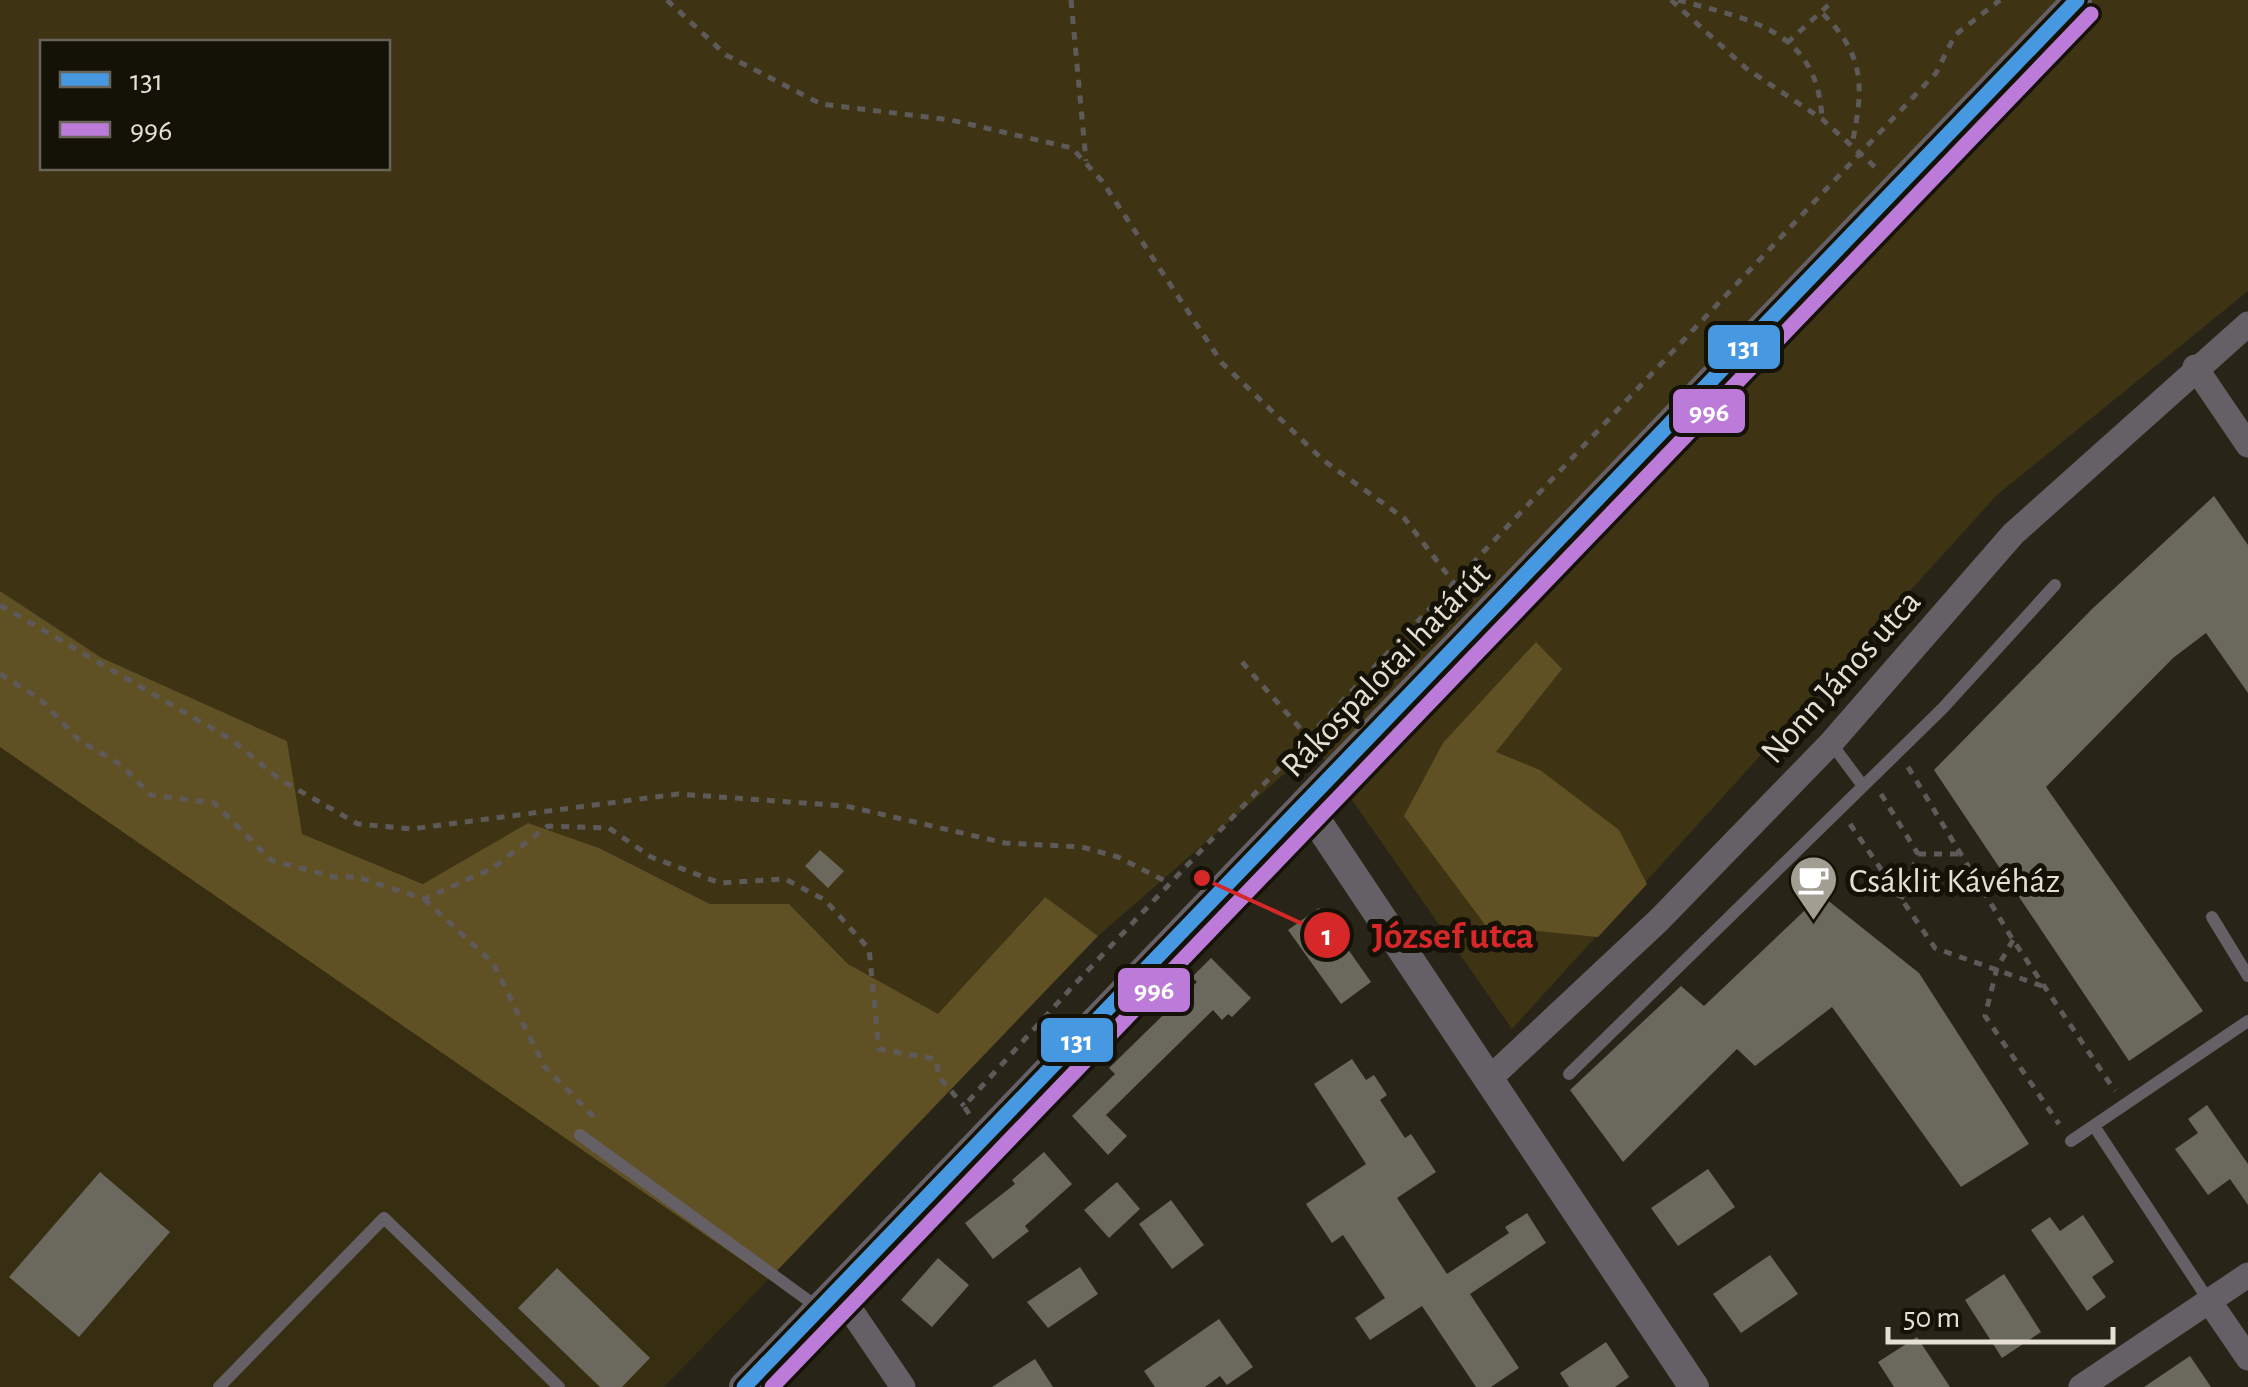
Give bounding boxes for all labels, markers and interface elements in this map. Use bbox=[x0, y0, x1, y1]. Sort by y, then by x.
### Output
legend bbox=[40, 40, 390, 170]
text: 131 bbox=[130, 66, 163, 96]
text: 996 bbox=[130, 116, 172, 146]
line badge: 131 bbox=[1706, 323, 1782, 371]
text: 131 bbox=[1728, 334, 1760, 362]
line badge: 996 bbox=[1671, 387, 1747, 435]
text: 996 bbox=[1689, 399, 1729, 427]
street label: Rákospalotai határút bbox=[1275, 556, 1497, 784]
street label: Nonn János utca bbox=[1755, 584, 1928, 770]
cafe icon: Csáklit Kávéház bbox=[1788, 854, 1840, 922]
place label: Csáklit Kávéház bbox=[1849, 864, 2060, 899]
callout: József utca bbox=[1302, 901, 1555, 969]
text: József utca bbox=[1372, 918, 1534, 956]
text: 1 bbox=[1322, 921, 1332, 951]
line badge: 996 bbox=[1116, 966, 1192, 1014]
text: 996 bbox=[1134, 977, 1174, 1005]
line badge: 131 bbox=[1039, 1016, 1115, 1064]
text: 131 bbox=[1061, 1028, 1093, 1056]
scale bar bbox=[1888, 1282, 2113, 1344]
text: 50 m bbox=[1903, 1303, 1960, 1333]

